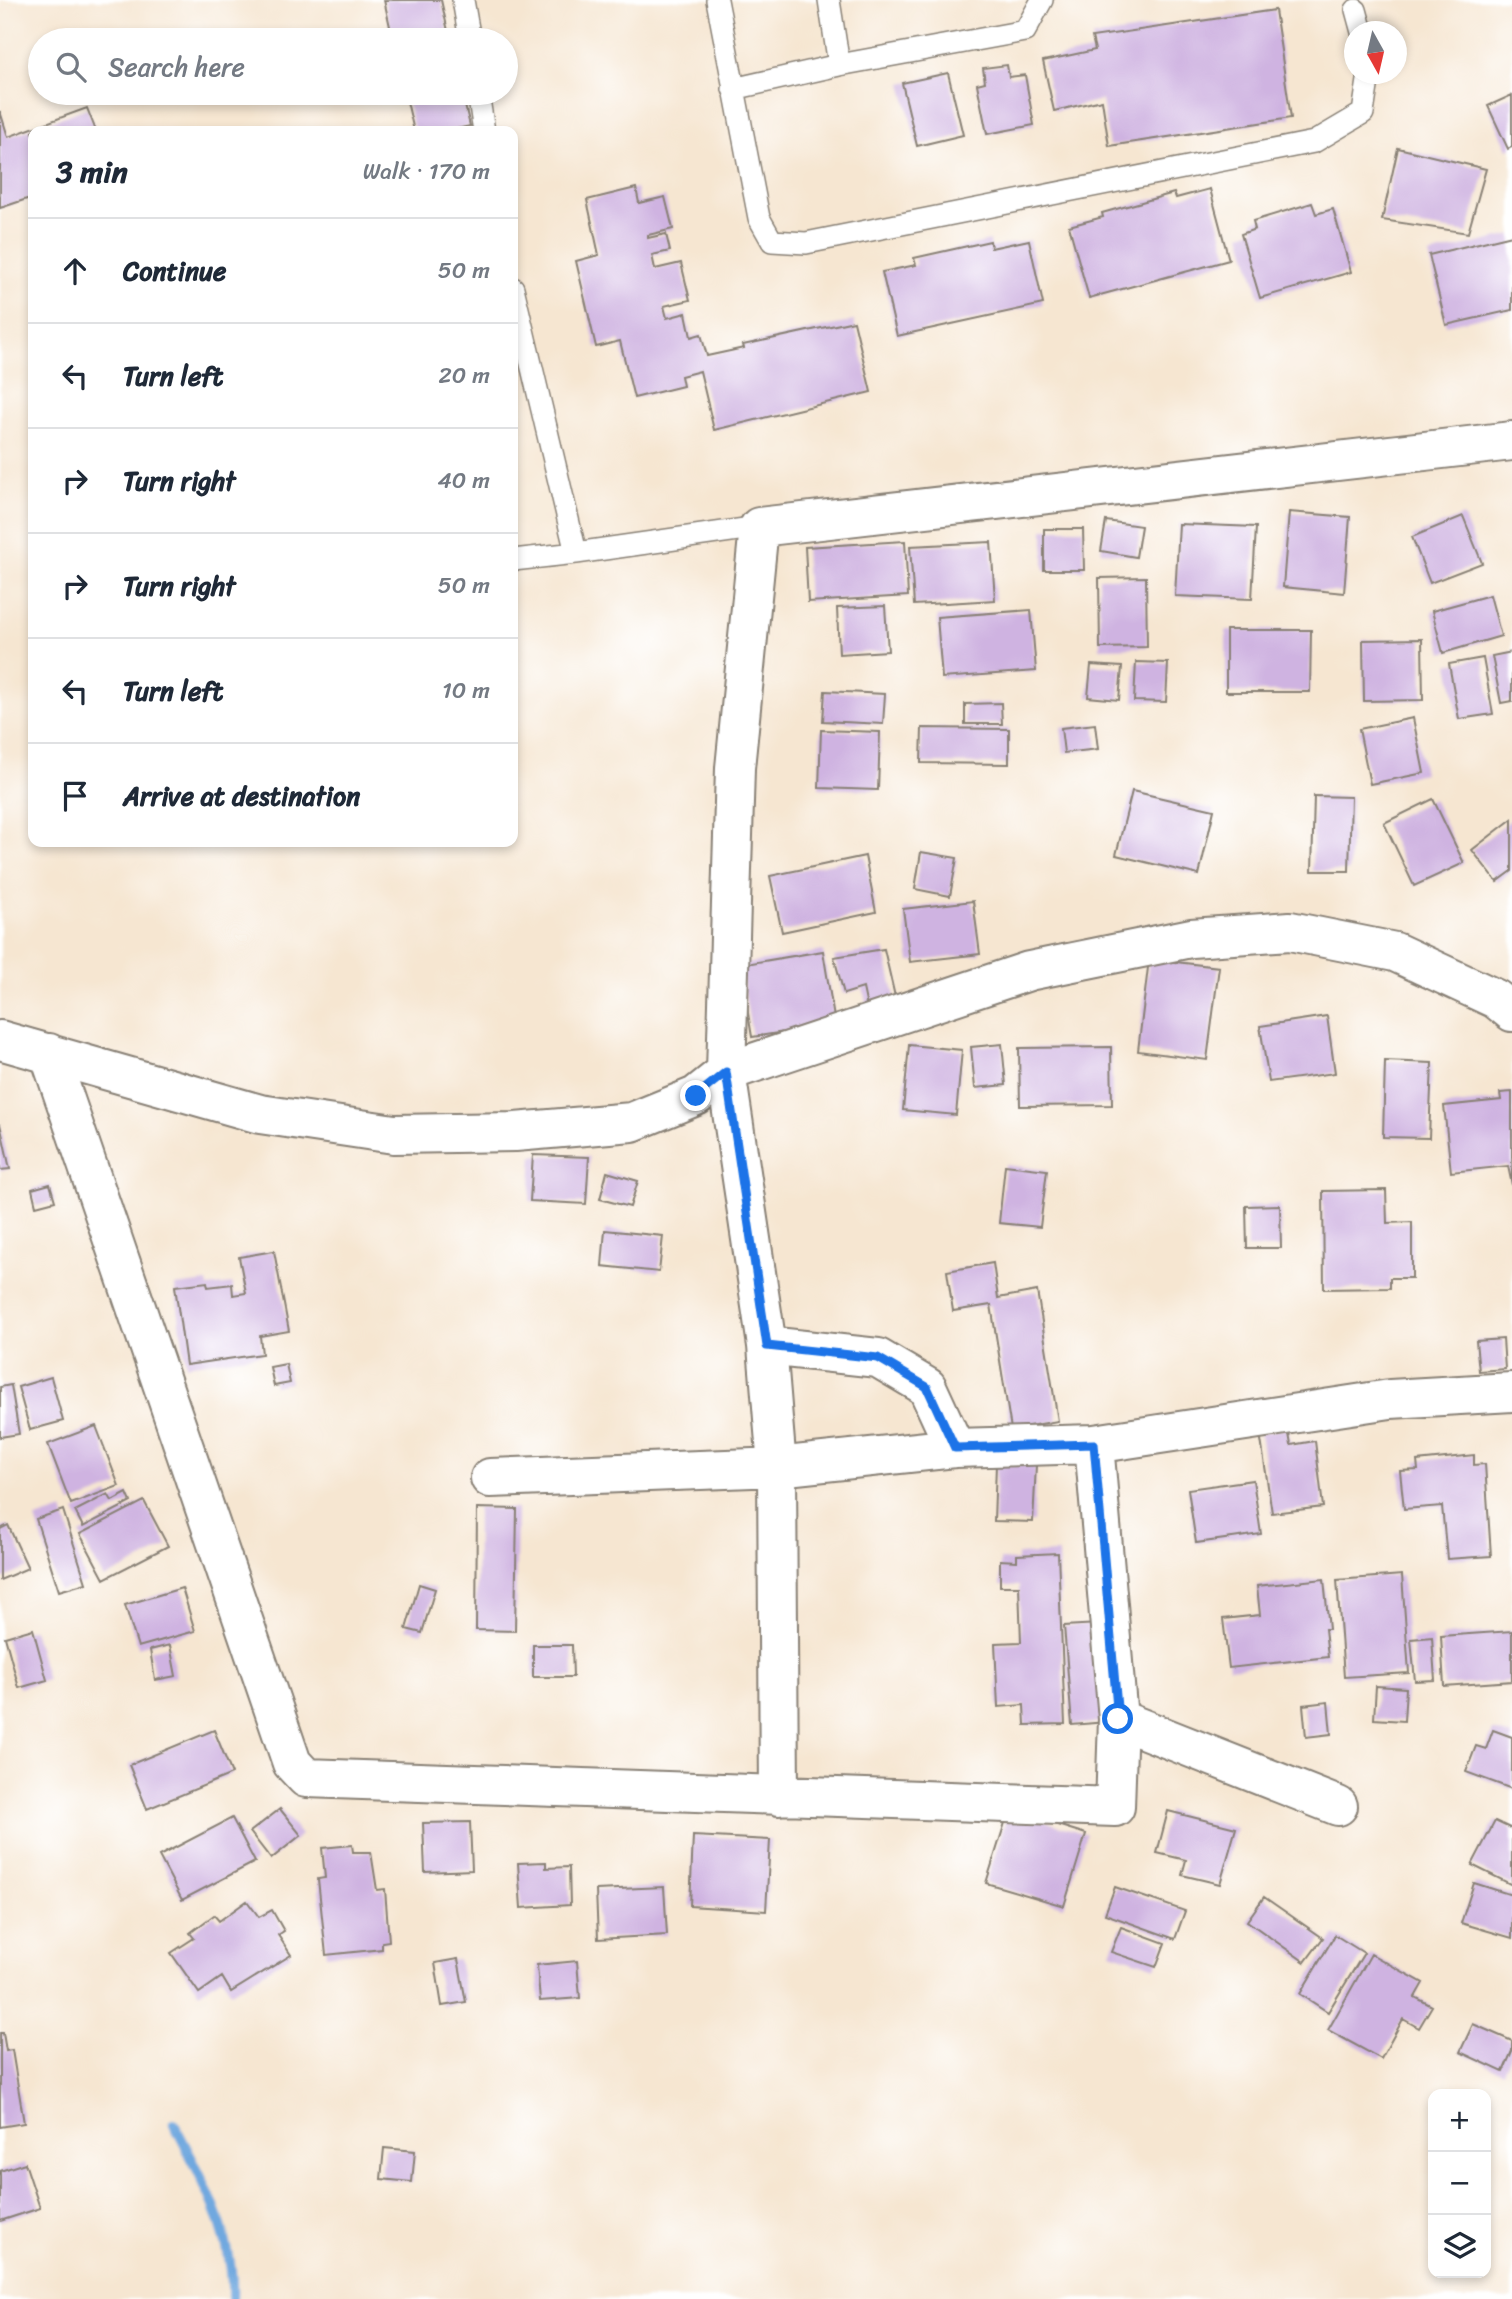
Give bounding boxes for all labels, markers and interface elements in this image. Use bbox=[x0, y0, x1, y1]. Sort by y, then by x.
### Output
north arrow bbox=[1344, 21, 1407, 84]
search box bbox=[28, 28, 518, 105]
text: Search here bbox=[108, 44, 245, 90]
icon: search bbox=[52, 48, 90, 86]
text: 3 min bbox=[56, 145, 128, 199]
text: Walk · 170 m bbox=[363, 151, 490, 192]
text: Continue bbox=[123, 248, 226, 294]
text: 50 m bbox=[438, 250, 490, 291]
icon: ahead bbox=[56, 252, 94, 290]
text: Turn left bbox=[123, 353, 223, 399]
text: 20 m bbox=[439, 355, 490, 396]
icon: left bbox=[56, 357, 94, 395]
text: Turn right bbox=[123, 458, 236, 504]
text: 40 m bbox=[437, 460, 490, 501]
icon: right bbox=[56, 462, 94, 500]
text: Turn right bbox=[123, 563, 236, 609]
text: 50 m bbox=[438, 565, 490, 606]
icon: right bbox=[56, 567, 94, 605]
text: Turn left bbox=[123, 668, 223, 714]
text: 10 m bbox=[442, 670, 490, 711]
icon: left bbox=[56, 672, 94, 710]
text: Arrive at destination bbox=[123, 773, 360, 819]
icon: arrive bbox=[56, 777, 94, 815]
route end bbox=[680, 1080, 711, 1111]
route start bbox=[1102, 1703, 1133, 1734]
map controls bbox=[1428, 2089, 1491, 2278]
button: + bbox=[1428, 2089, 1491, 2152]
button: − bbox=[1428, 2152, 1491, 2215]
button: layers bbox=[1428, 2215, 1491, 2278]

